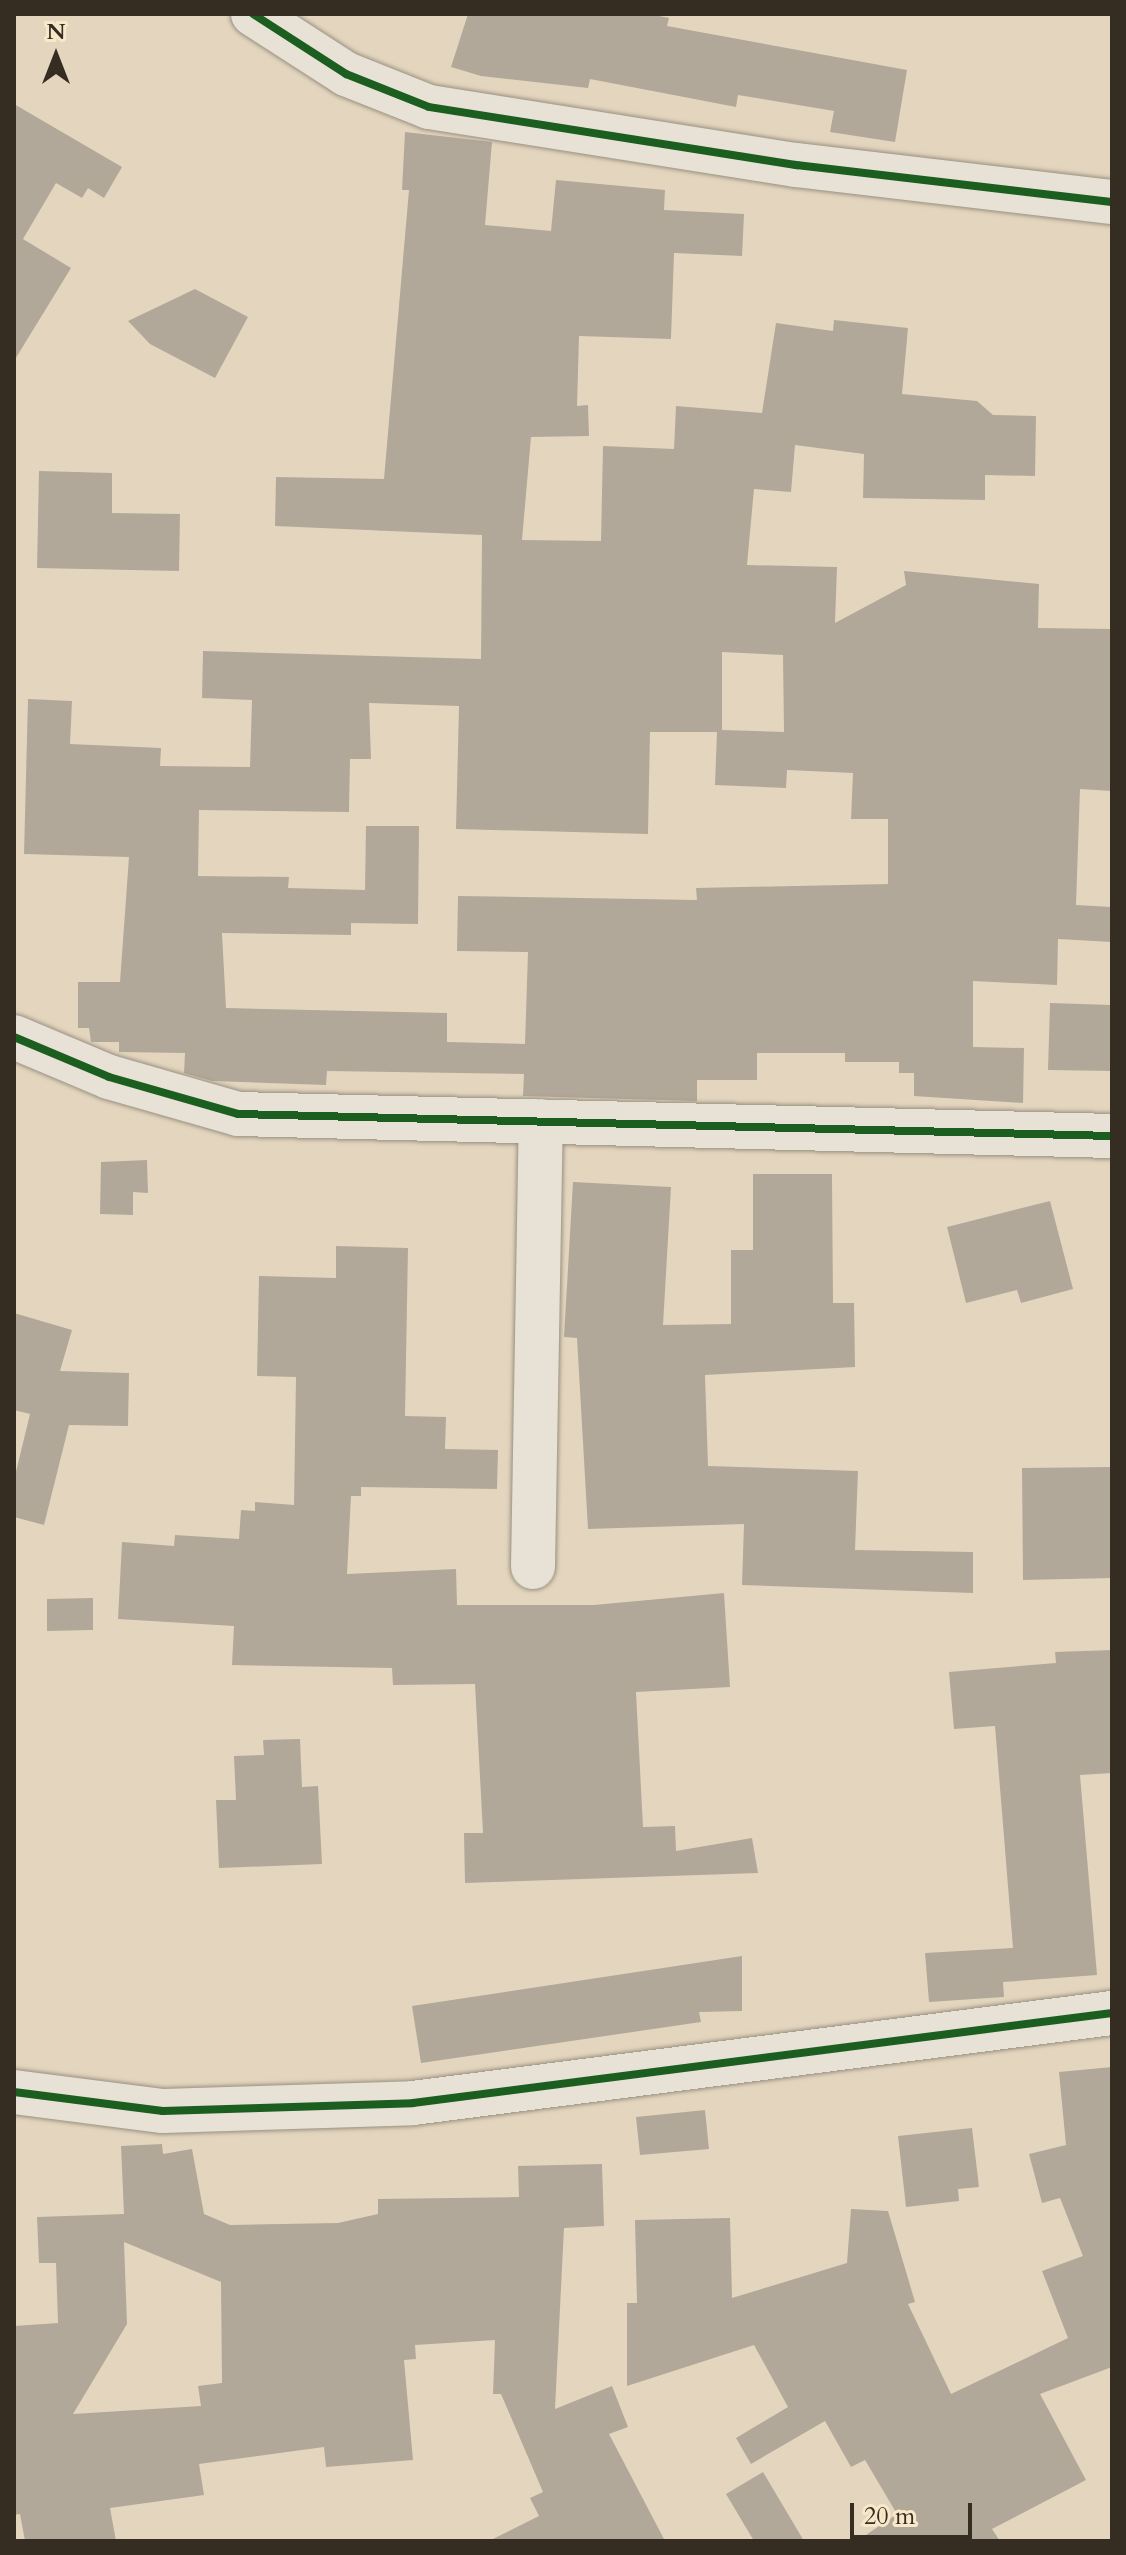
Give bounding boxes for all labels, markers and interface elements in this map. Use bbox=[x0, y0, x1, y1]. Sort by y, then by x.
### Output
north arrow bbox=[16, 16, 96, 96]
text: N bbox=[46, 17, 66, 47]
scale bar bbox=[854, 2487, 976, 2537]
text: 20 m bbox=[864, 2500, 915, 2533]

